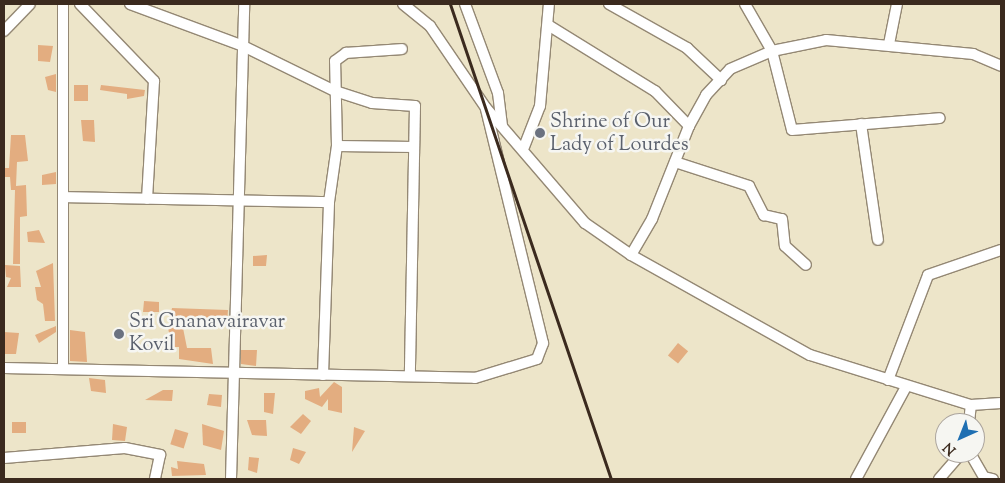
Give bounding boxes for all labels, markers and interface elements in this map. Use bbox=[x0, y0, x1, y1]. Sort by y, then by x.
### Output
place label: Shrine of Our Lady of Lourdes bbox=[550, 110, 689, 157]
marker: Shrine of Our Lady of Lourdes bbox=[534, 127, 546, 139]
place label: Sri Gnanavairavar Kovil bbox=[129, 310, 285, 357]
marker: Sri Gnanavairavar Kovil bbox=[113, 328, 125, 340]
north arrow bbox=[935, 413, 985, 463]
text: N bbox=[939, 437, 961, 459]

